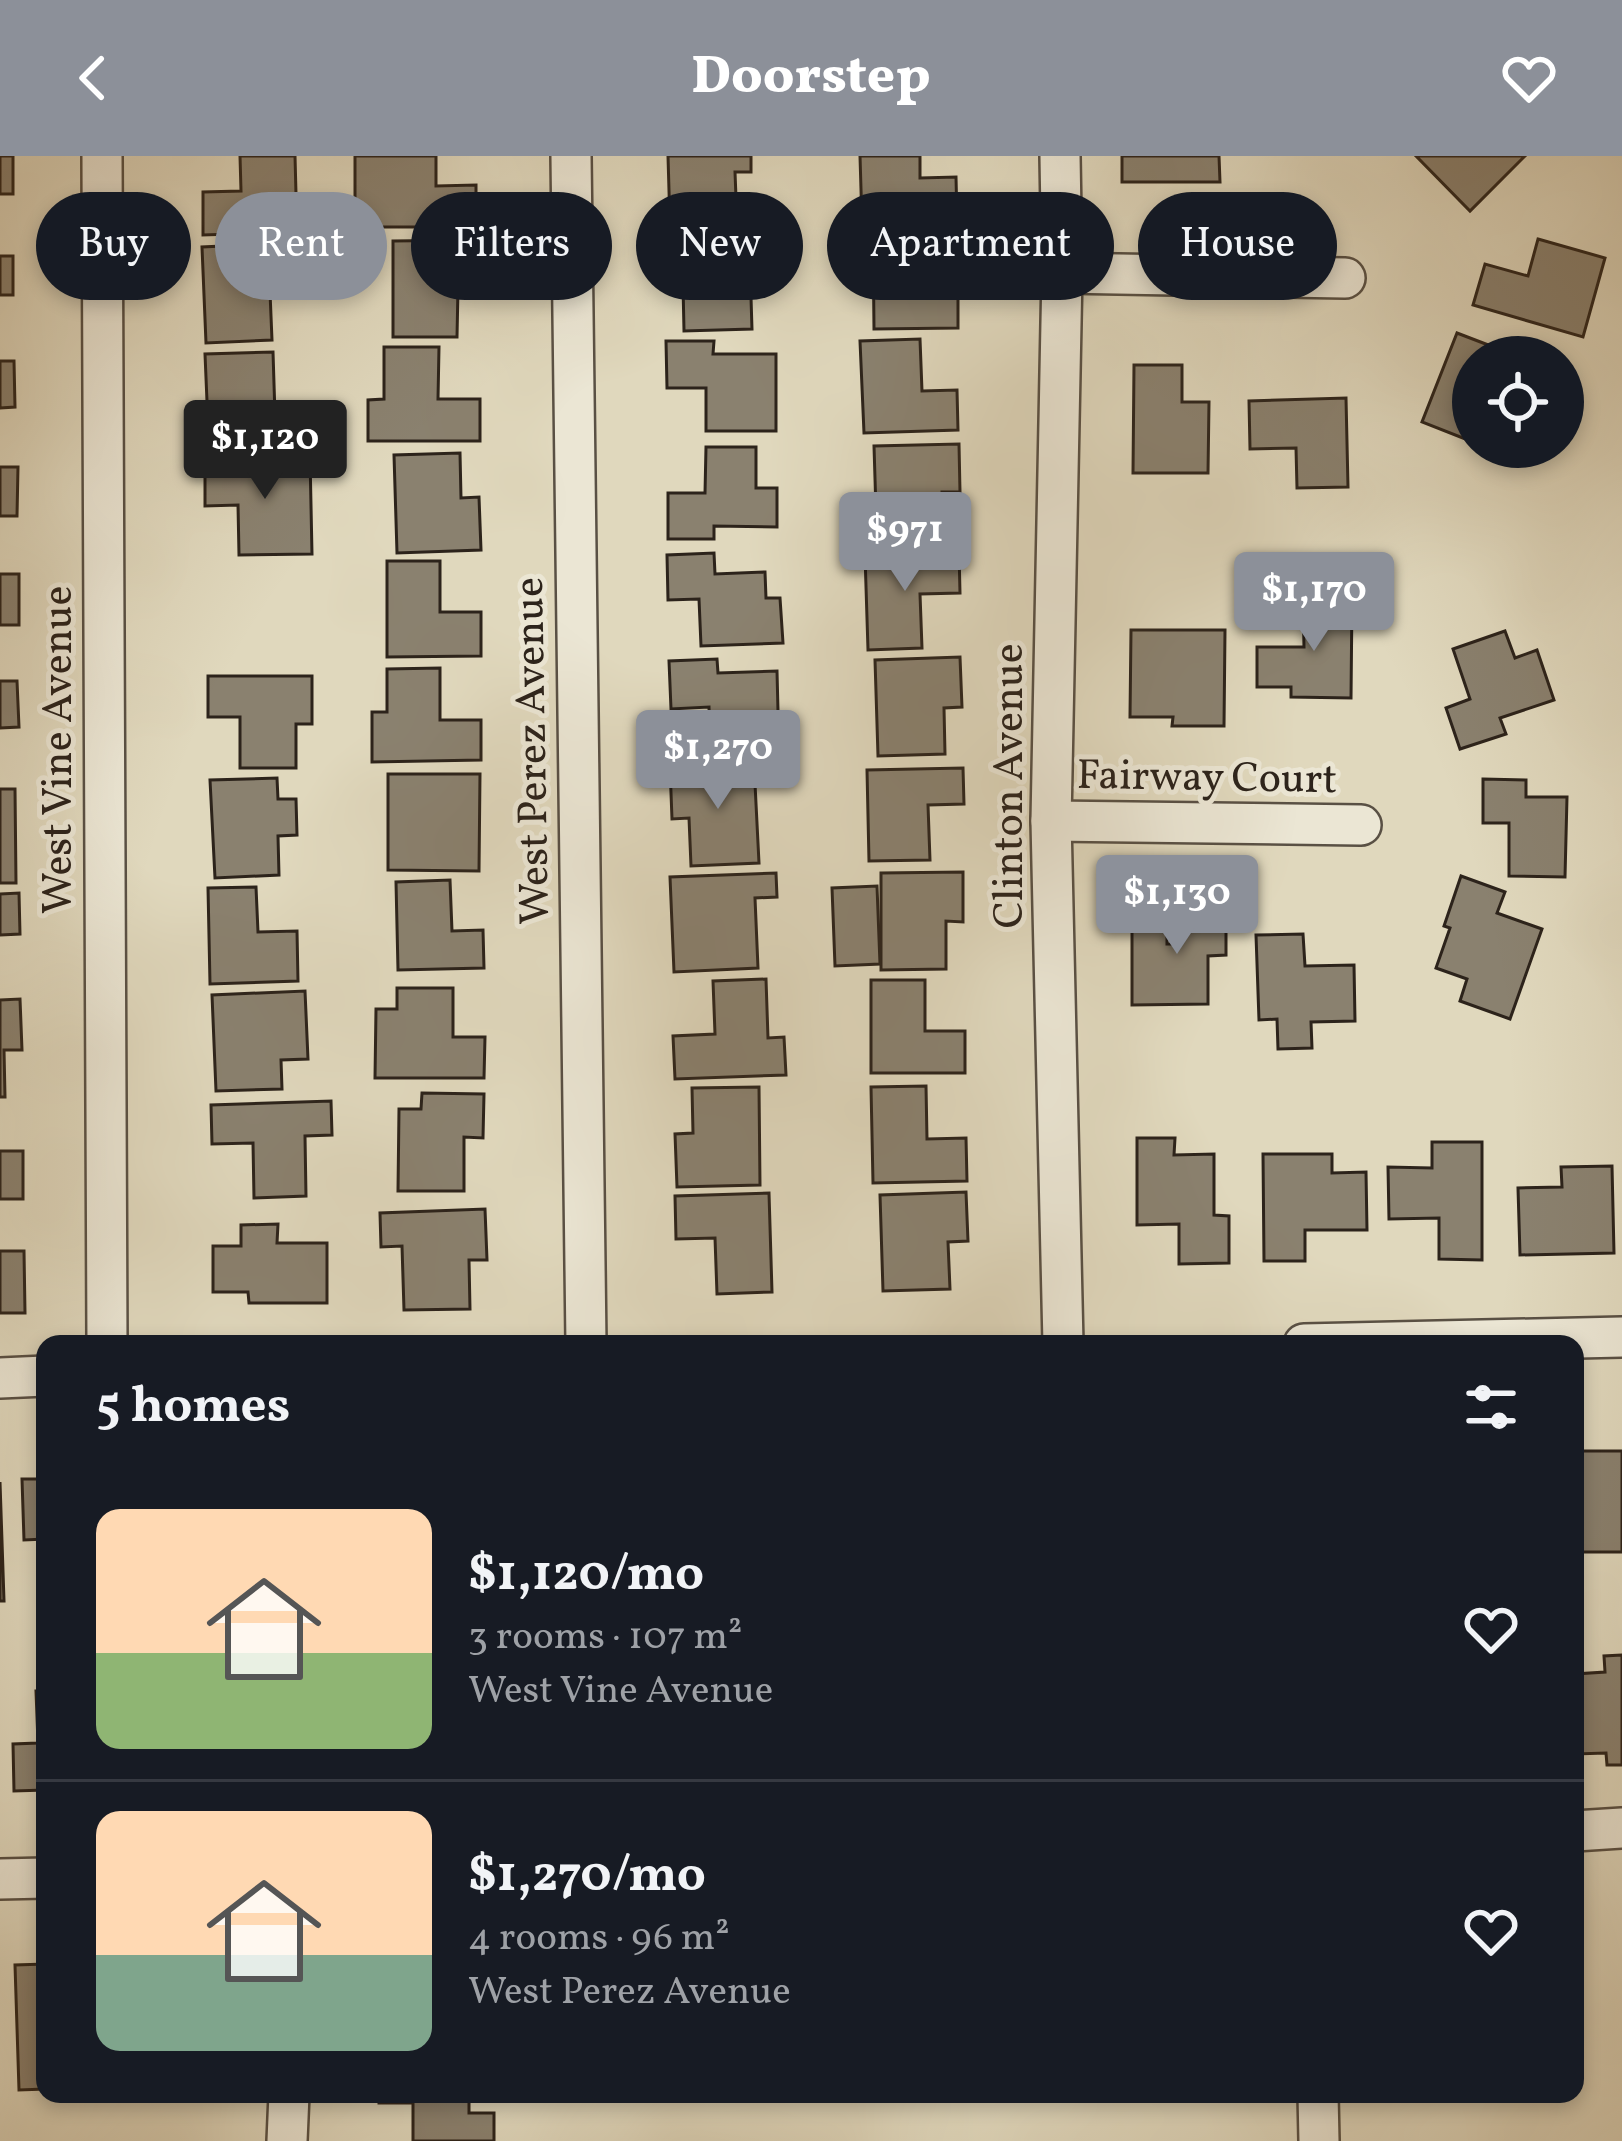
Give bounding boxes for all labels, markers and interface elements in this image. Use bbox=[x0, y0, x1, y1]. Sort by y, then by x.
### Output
text: Doorstep bbox=[691, 41, 931, 116]
icon: back bbox=[60, 45, 126, 111]
icon: heart bbox=[1496, 45, 1562, 111]
chip: Buy bbox=[36, 192, 191, 300]
chip: Rent bbox=[215, 192, 387, 300]
chip: Filters bbox=[411, 192, 612, 300]
chip: New bbox=[636, 192, 803, 300]
chip: Apartment bbox=[827, 192, 1114, 300]
chip: House bbox=[1138, 192, 1337, 300]
map controls bbox=[1452, 336, 1584, 468]
button: locate bbox=[1452, 336, 1584, 468]
pin: $1,120 bbox=[167, 400, 363, 502]
text: $1,120 bbox=[211, 412, 319, 466]
pin: $971 bbox=[834, 492, 976, 594]
text: $971 bbox=[866, 504, 944, 558]
pin: $1,170 bbox=[1216, 552, 1412, 654]
text: $1,170 bbox=[1261, 564, 1367, 618]
street label: West Perez Avenue bbox=[502, 577, 567, 925]
street label: West Vine Avenue bbox=[31, 586, 90, 914]
street label: Clinton Avenue bbox=[982, 643, 1041, 929]
pin: $1,270 bbox=[620, 710, 816, 812]
text: $1,270 bbox=[663, 722, 773, 776]
street label: Fairway Court bbox=[1076, 748, 1338, 811]
pin: $1,130 bbox=[1079, 855, 1275, 957]
text: $1,130 bbox=[1123, 867, 1231, 921]
text: 5 homes bbox=[96, 1372, 290, 1443]
icon: filters bbox=[1458, 1374, 1524, 1440]
text: $1,120/mo bbox=[468, 1540, 704, 1611]
icon: home bbox=[192, 1557, 336, 1701]
icon: heart bbox=[1458, 1596, 1524, 1662]
text: 3 rooms · 107 m² bbox=[468, 1611, 742, 1665]
text: West Vine Avenue bbox=[468, 1665, 773, 1719]
text: $1,270/mo bbox=[468, 1841, 706, 1912]
icon: home bbox=[192, 1859, 336, 2003]
icon: heart bbox=[1458, 1898, 1524, 1964]
text: 4 rooms · 96 m² bbox=[468, 1912, 730, 1966]
text: West Perez Avenue bbox=[468, 1966, 791, 2020]

